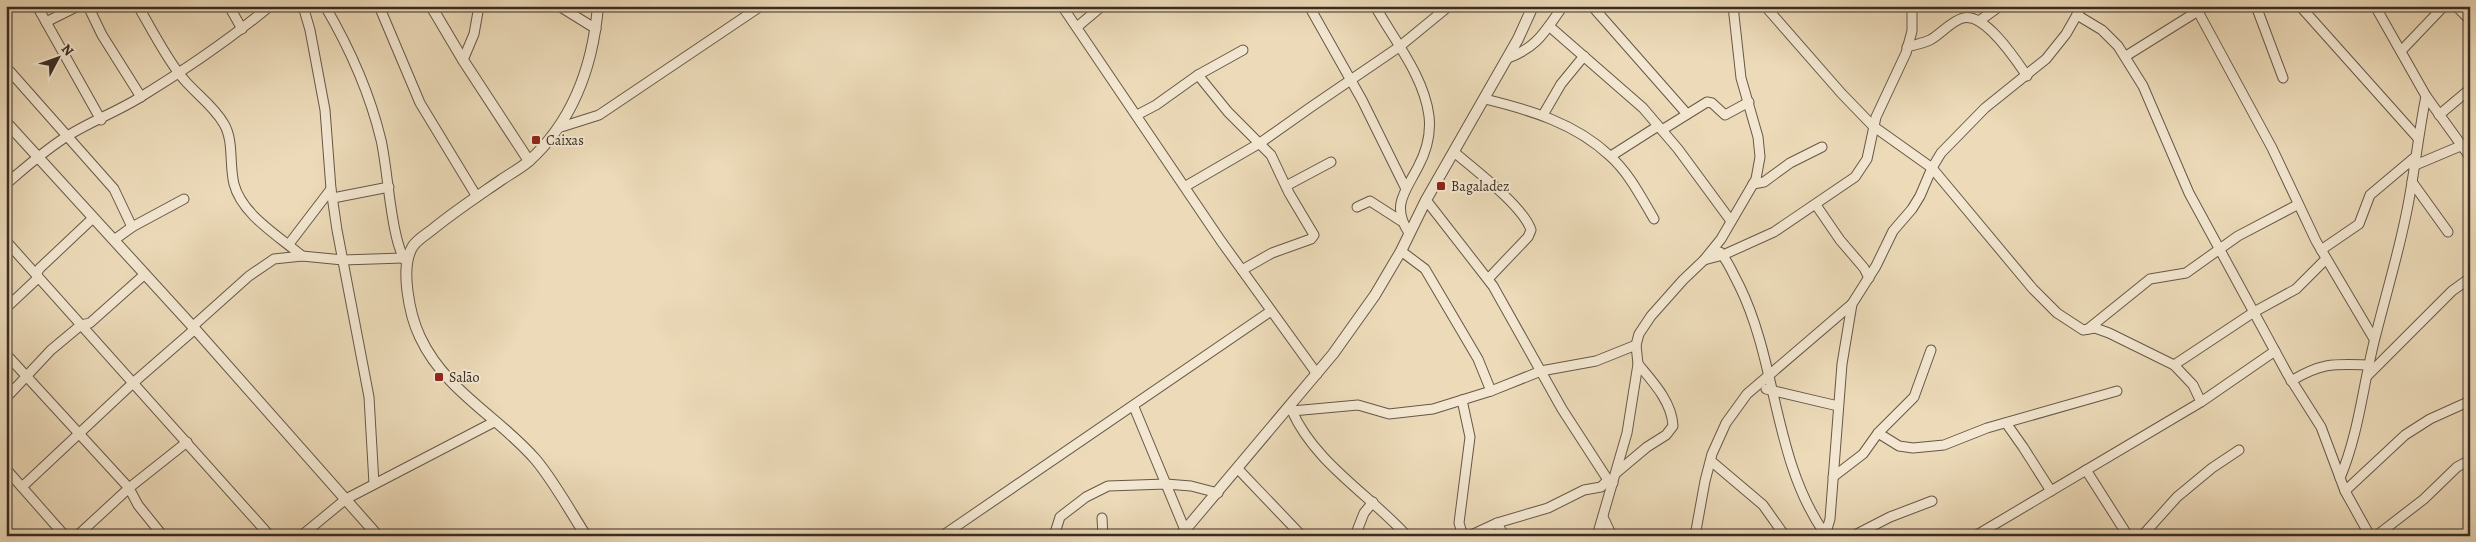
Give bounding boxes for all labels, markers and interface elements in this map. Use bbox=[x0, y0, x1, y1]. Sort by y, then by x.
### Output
north arrow bbox=[32, 32, 82, 82]
text: N bbox=[57, 40, 78, 60]
place label: Caixas bbox=[546, 131, 584, 150]
marker: Caixas bbox=[530, 134, 542, 146]
place label: Bagaladez bbox=[1451, 177, 1509, 196]
marker: Bagaladez bbox=[1435, 180, 1447, 192]
place label: Salão bbox=[449, 368, 480, 387]
marker: Salão bbox=[433, 371, 445, 383]

